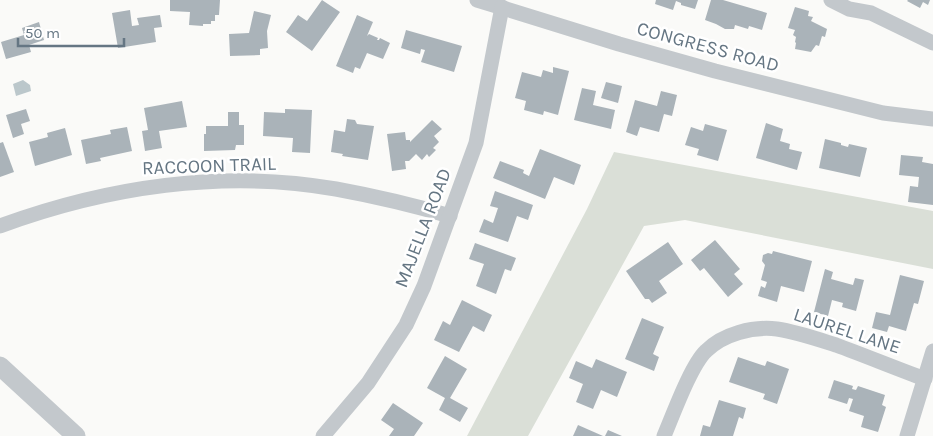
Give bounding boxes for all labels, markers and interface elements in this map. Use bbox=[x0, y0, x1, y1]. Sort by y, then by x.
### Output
scale bar bbox=[18, 15, 124, 47]
street label: CONGRESS ROAD bbox=[634, 17, 782, 77]
text: 50 m bbox=[25, 24, 60, 42]
street label: RACCOON TRAIL bbox=[142, 153, 277, 179]
street label: MAJELLA ROAD bbox=[390, 165, 456, 291]
street label: LAUREL LANE bbox=[791, 303, 903, 359]

